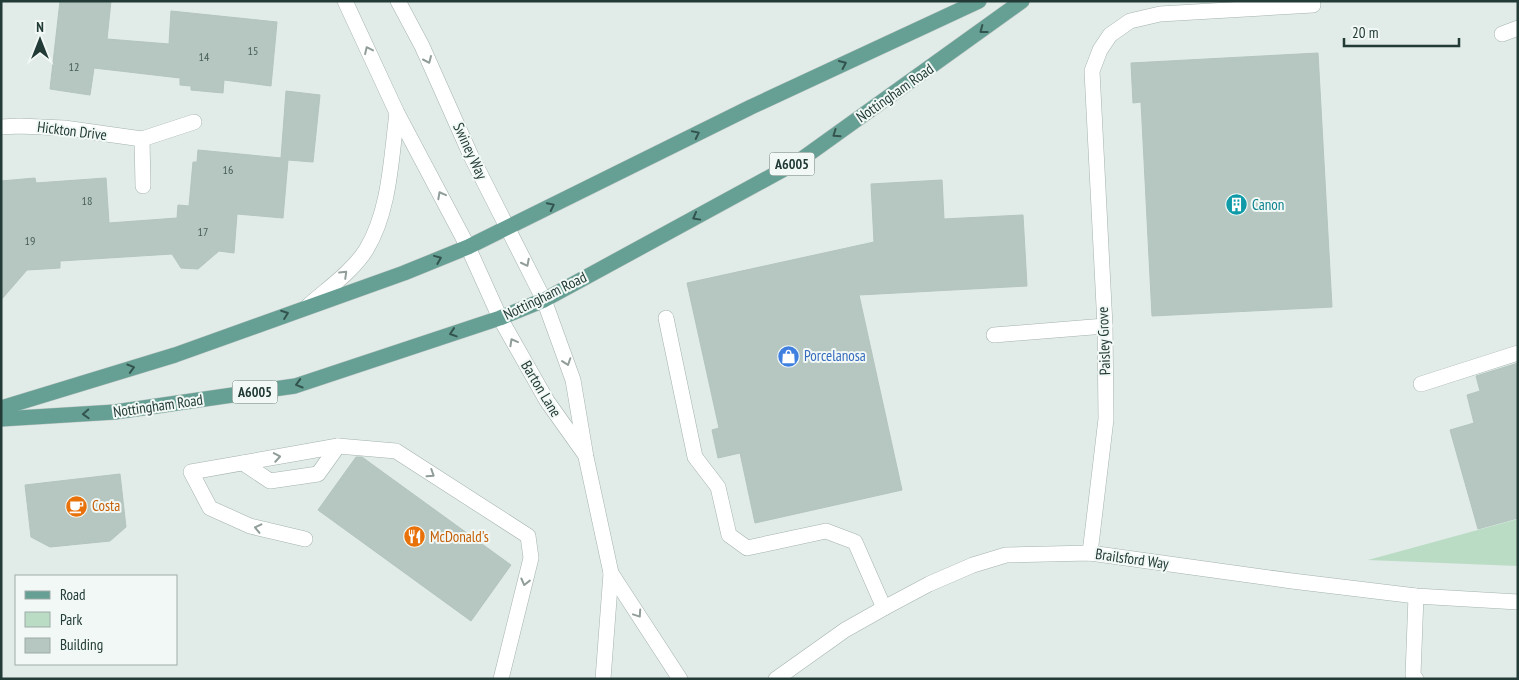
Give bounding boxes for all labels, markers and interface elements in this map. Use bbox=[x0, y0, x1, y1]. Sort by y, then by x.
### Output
north arrow bbox=[15, 15, 65, 65]
scale bar bbox=[1344, 15, 1459, 47]
text: N bbox=[36, 18, 44, 36]
text: 20 m bbox=[1352, 23, 1378, 42]
one-way arrow bbox=[980, 25, 989, 33]
house number: 15 bbox=[248, 43, 258, 58]
one-way arrow bbox=[364, 46, 374, 55]
house number: 14 bbox=[199, 49, 210, 64]
one-way arrow bbox=[421, 55, 432, 64]
house number: 12 bbox=[69, 59, 79, 74]
street label: Nottingham Road bbox=[852, 59, 937, 126]
one-way arrow bbox=[838, 60, 847, 71]
street label: Hickton Drive bbox=[36, 117, 108, 144]
street label: Swiney Way bbox=[449, 119, 492, 183]
one-way arrow bbox=[832, 128, 842, 137]
one-way arrow bbox=[691, 130, 700, 140]
road number: A6005 bbox=[770, 152, 814, 175]
house number: 16 bbox=[223, 162, 233, 177]
one-way arrow bbox=[437, 192, 447, 201]
house number: 18 bbox=[82, 193, 92, 208]
building icon: Canon bbox=[1224, 193, 1248, 217]
place label: Canon bbox=[1252, 195, 1284, 214]
one-way arrow bbox=[545, 202, 554, 212]
one-way arrow bbox=[692, 211, 701, 221]
house number: 17 bbox=[198, 224, 208, 239]
house number: 19 bbox=[25, 233, 35, 248]
one-way arrow bbox=[433, 255, 442, 266]
one-way arrow bbox=[520, 258, 530, 267]
street label: Nottingham Road bbox=[500, 267, 590, 324]
one-way arrow bbox=[338, 271, 347, 280]
street label: Paisley Grove bbox=[1093, 307, 1114, 376]
one-way arrow bbox=[280, 310, 289, 320]
one-way arrow bbox=[450, 328, 458, 338]
one-way arrow bbox=[509, 338, 519, 347]
shop icon: Porcelanosa bbox=[776, 344, 800, 368]
place label: Porcelanosa bbox=[804, 346, 866, 365]
street label: Barton Lane bbox=[517, 357, 566, 420]
one-way arrow bbox=[561, 357, 571, 365]
one-way arrow bbox=[127, 364, 135, 374]
one-way arrow bbox=[296, 379, 304, 389]
road number: A6005 bbox=[232, 381, 278, 404]
street label: Nottingham Road bbox=[112, 390, 204, 421]
one-way arrow bbox=[82, 408, 90, 419]
one-way arrow bbox=[272, 453, 281, 463]
one-way arrow bbox=[426, 467, 435, 477]
cafe icon: Costa bbox=[64, 494, 88, 518]
place label: Costa bbox=[92, 496, 120, 515]
one-way arrow bbox=[253, 523, 262, 534]
restaurant icon: McDonald's bbox=[402, 525, 426, 549]
place label: McDonald's bbox=[430, 527, 489, 546]
street label: Brailsford Way bbox=[1094, 544, 1170, 573]
legend bbox=[15, 575, 178, 665]
one-way arrow bbox=[520, 578, 531, 587]
text: Road bbox=[60, 585, 86, 604]
one-way arrow bbox=[632, 608, 641, 617]
text: Park bbox=[60, 610, 82, 629]
text: Building bbox=[60, 635, 103, 654]

